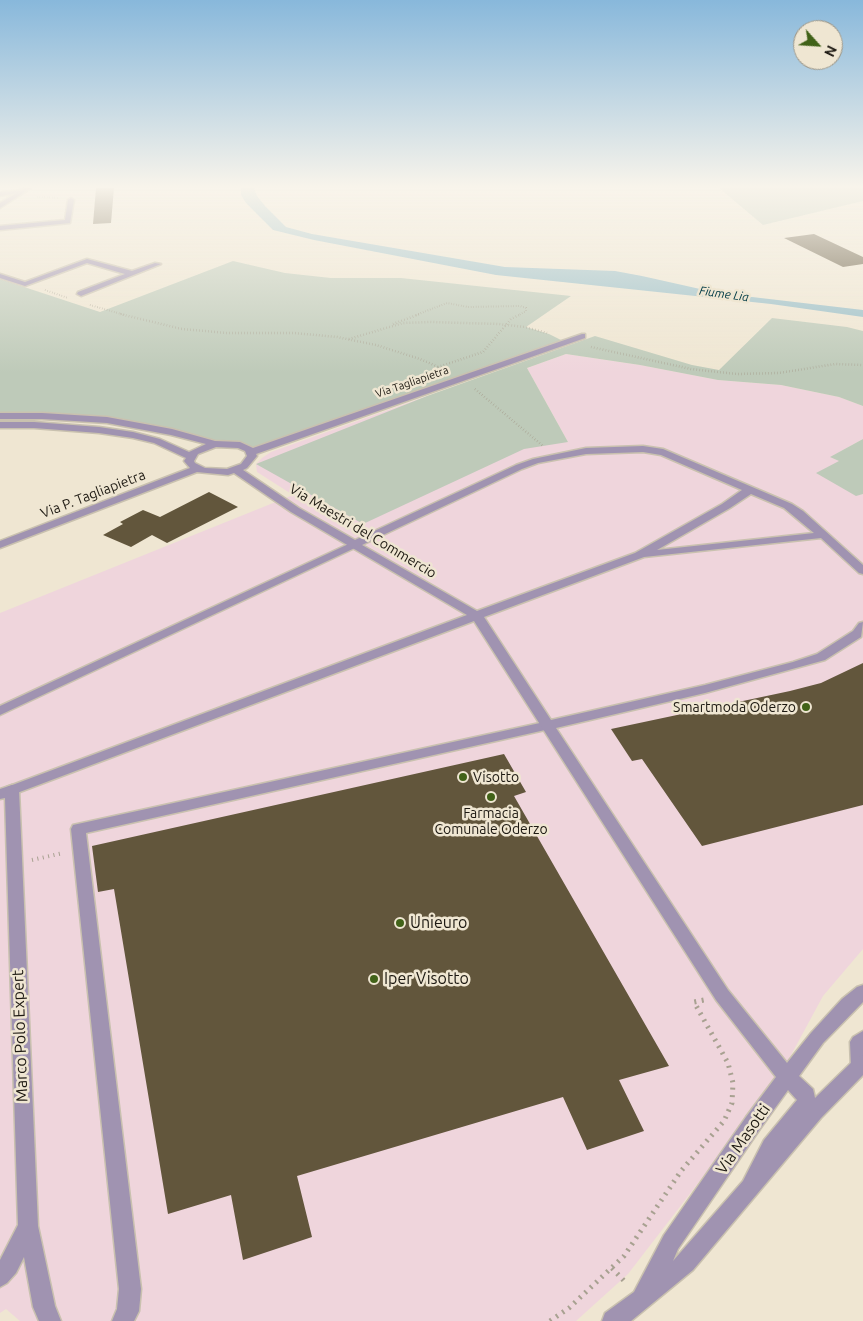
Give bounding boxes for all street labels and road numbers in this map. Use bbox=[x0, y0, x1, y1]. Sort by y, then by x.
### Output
street label: Via Tagliapietra bbox=[374, 363, 450, 401]
street label: Via P. Tagliapietra bbox=[38, 466, 148, 522]
street label: Via Maestri del Commercio bbox=[286, 480, 440, 582]
street label: Marco Polo Expert bbox=[8, 970, 32, 1102]
street label: Via Masotti bbox=[712, 1100, 774, 1178]

